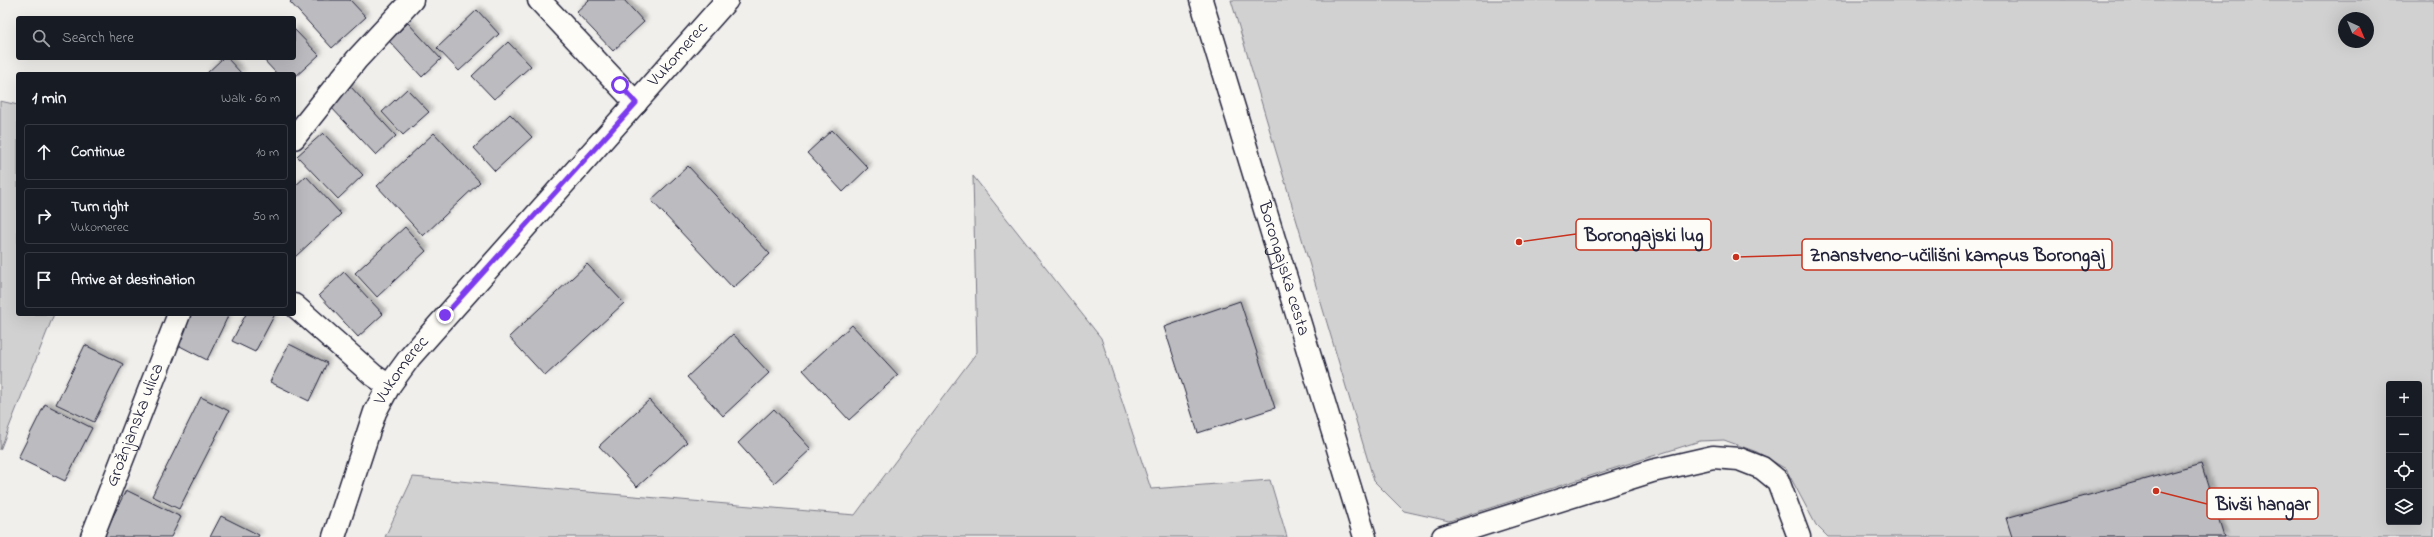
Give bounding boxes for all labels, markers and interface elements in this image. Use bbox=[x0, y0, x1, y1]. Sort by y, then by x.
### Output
north arrow bbox=[2338, 12, 2374, 48]
search box bbox=[16, 16, 296, 60]
street label: Vukomerec bbox=[641, 16, 715, 94]
icon: search bbox=[30, 27, 52, 49]
text: Search here bbox=[62, 27, 134, 49]
route start bbox=[611, 76, 629, 94]
text: 1 min bbox=[32, 86, 66, 111]
text: Walk · 60 m bbox=[221, 89, 280, 108]
icon: ahead bbox=[33, 141, 55, 163]
text: Continue bbox=[71, 141, 125, 163]
text: 10 m bbox=[256, 143, 279, 162]
text: Turn right bbox=[71, 196, 129, 218]
street label: Borongajska cesta bbox=[1250, 197, 1316, 339]
icon: right bbox=[33, 205, 55, 227]
text: 50 m bbox=[253, 207, 279, 226]
text: Vukomerec bbox=[71, 218, 129, 237]
callout: Borongajski lug bbox=[1576, 219, 1711, 250]
text: Borongajski lug bbox=[1583, 223, 1704, 252]
callout: Znanstveno-učilišni kampus Borongaj bbox=[1802, 239, 2112, 270]
text: Znanstveno-učilišni kampus Borongaj bbox=[1810, 243, 2105, 272]
icon: arrive bbox=[33, 269, 55, 291]
text: Arrive at destination bbox=[71, 269, 195, 291]
route end bbox=[436, 306, 454, 324]
street label: Vukomerec bbox=[368, 330, 436, 411]
street label: Grožnjanska ulica bbox=[100, 360, 171, 491]
map controls bbox=[2386, 381, 2422, 525]
button: + bbox=[2386, 381, 2422, 417]
button: − bbox=[2386, 417, 2422, 453]
button: locate bbox=[2386, 453, 2422, 489]
callout: Bivši hangar bbox=[2207, 488, 2318, 519]
button: layers bbox=[2386, 489, 2422, 525]
text: Bivši hangar bbox=[2215, 492, 2311, 521]

